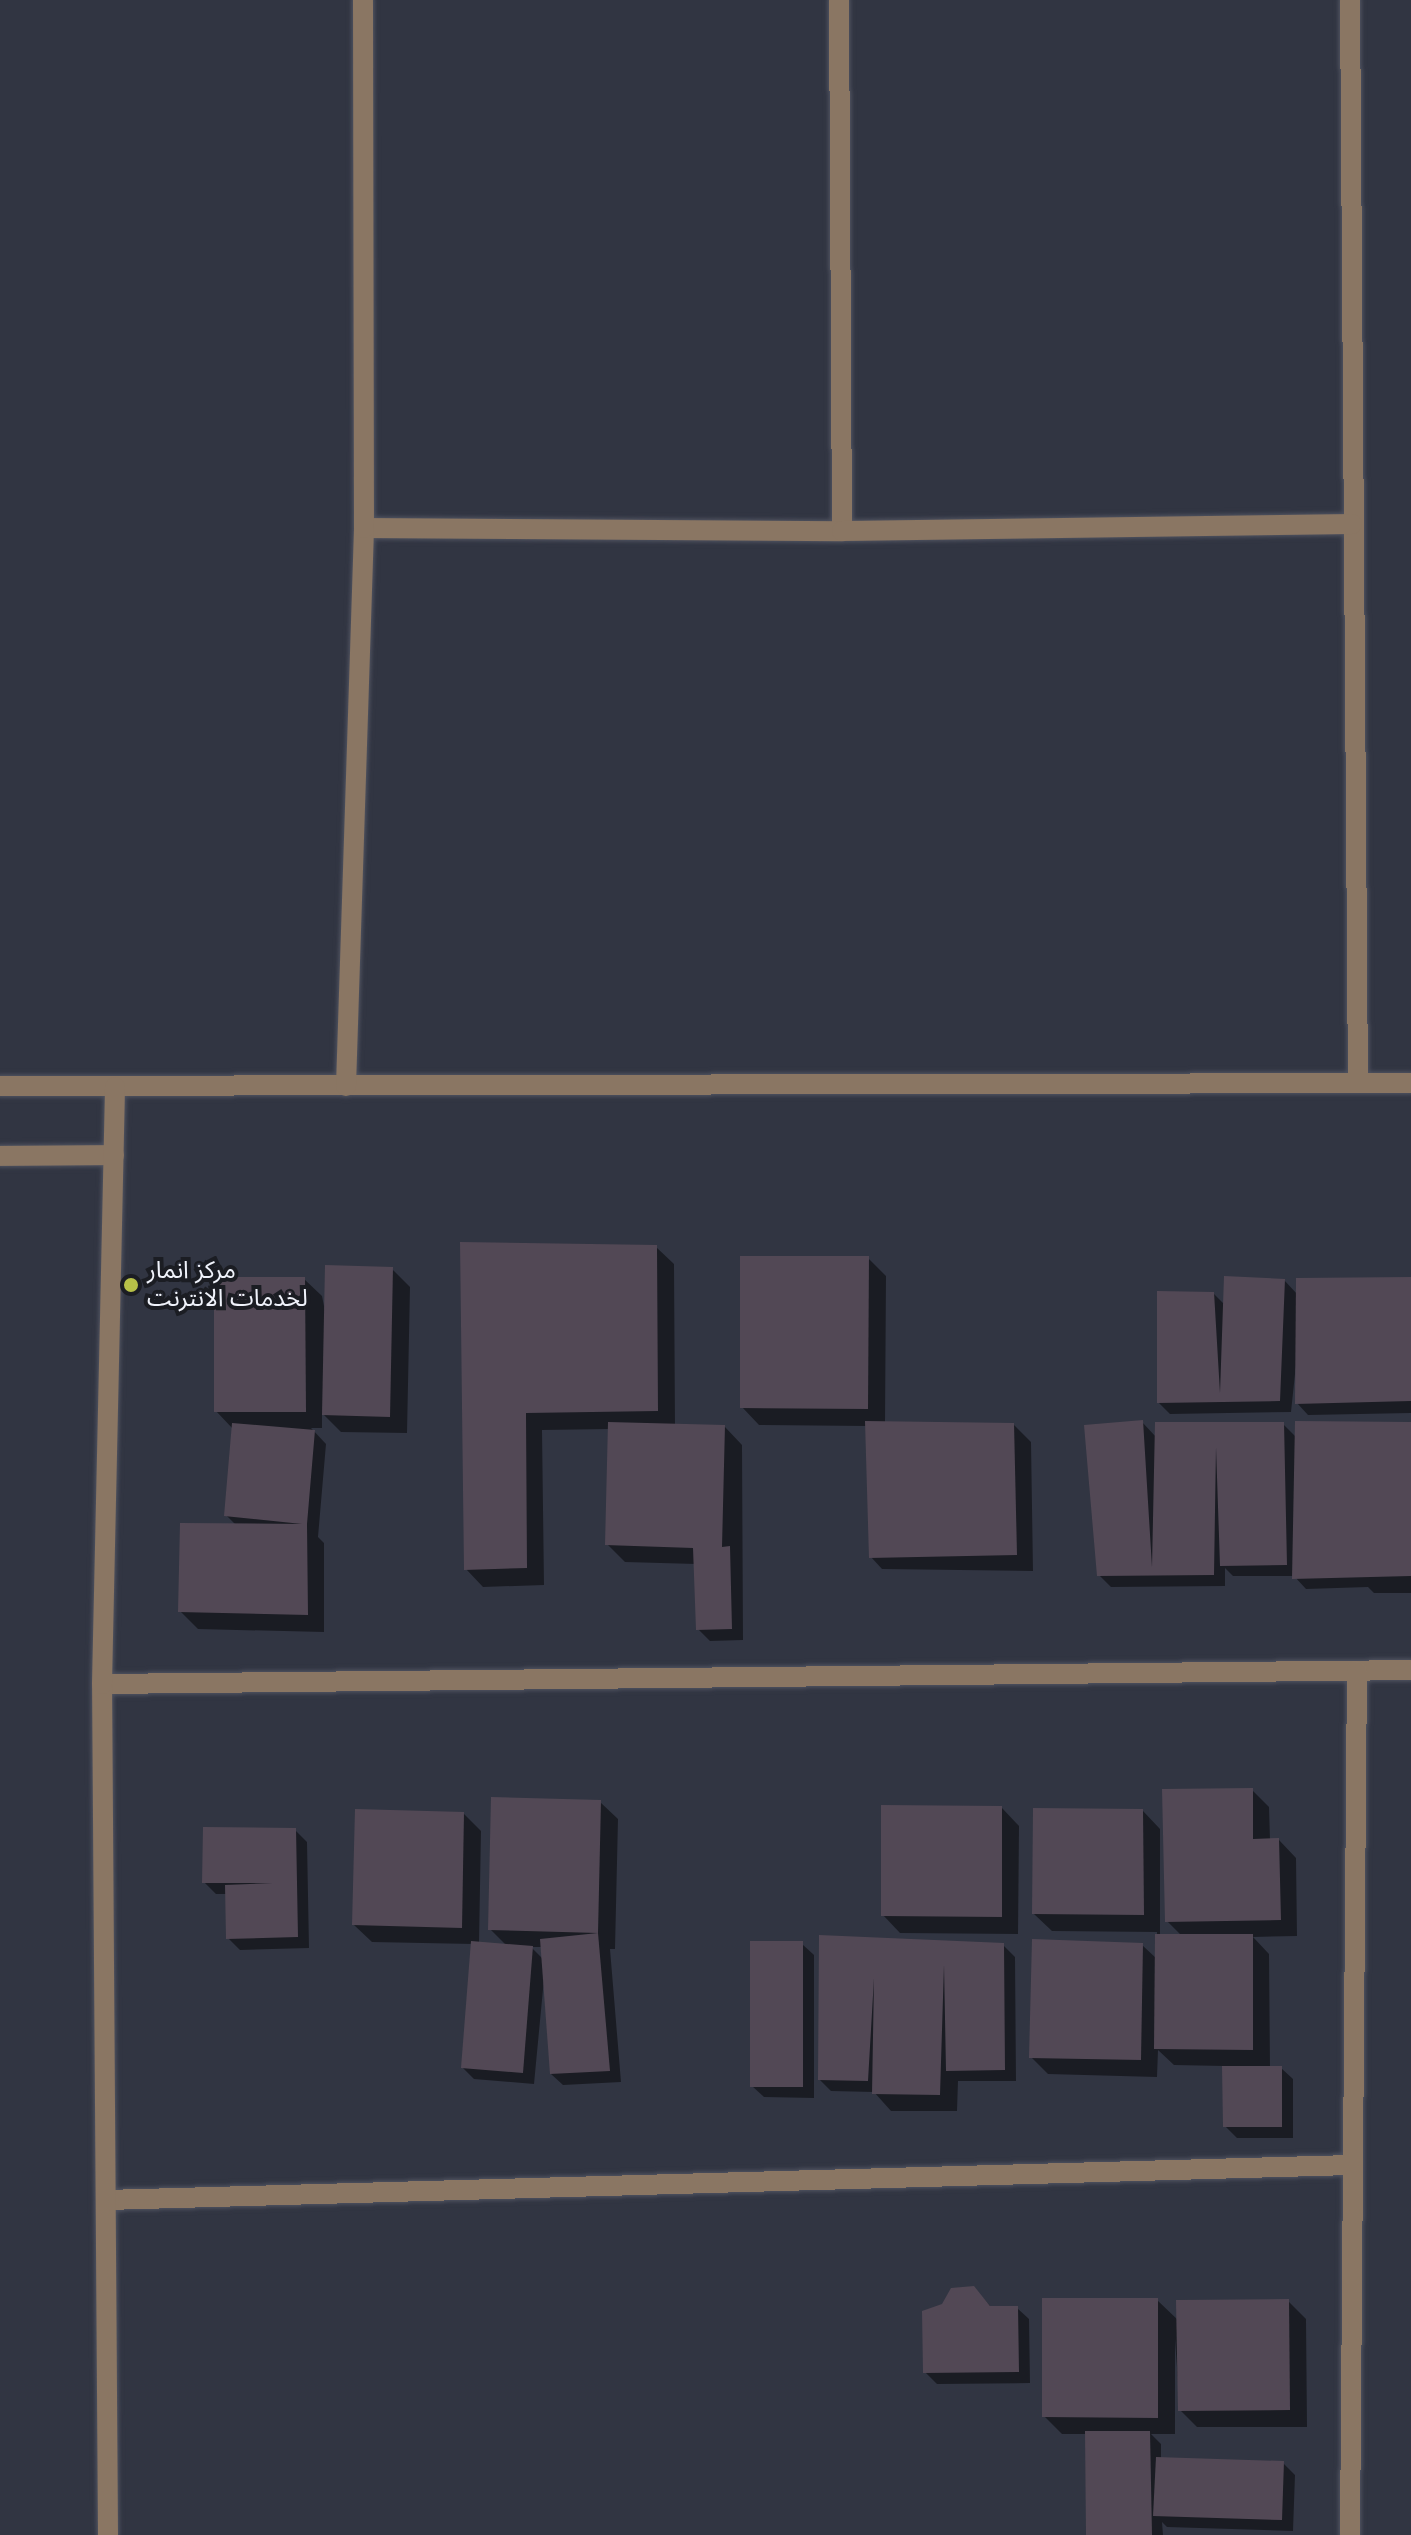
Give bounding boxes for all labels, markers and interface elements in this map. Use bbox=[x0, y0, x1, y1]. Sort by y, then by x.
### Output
place label: مركز انمار لخدمات الانترنت bbox=[147, 1257, 308, 1313]
marker: مركز انمار لخدمات الانترنت bbox=[122, 1276, 140, 1294]

